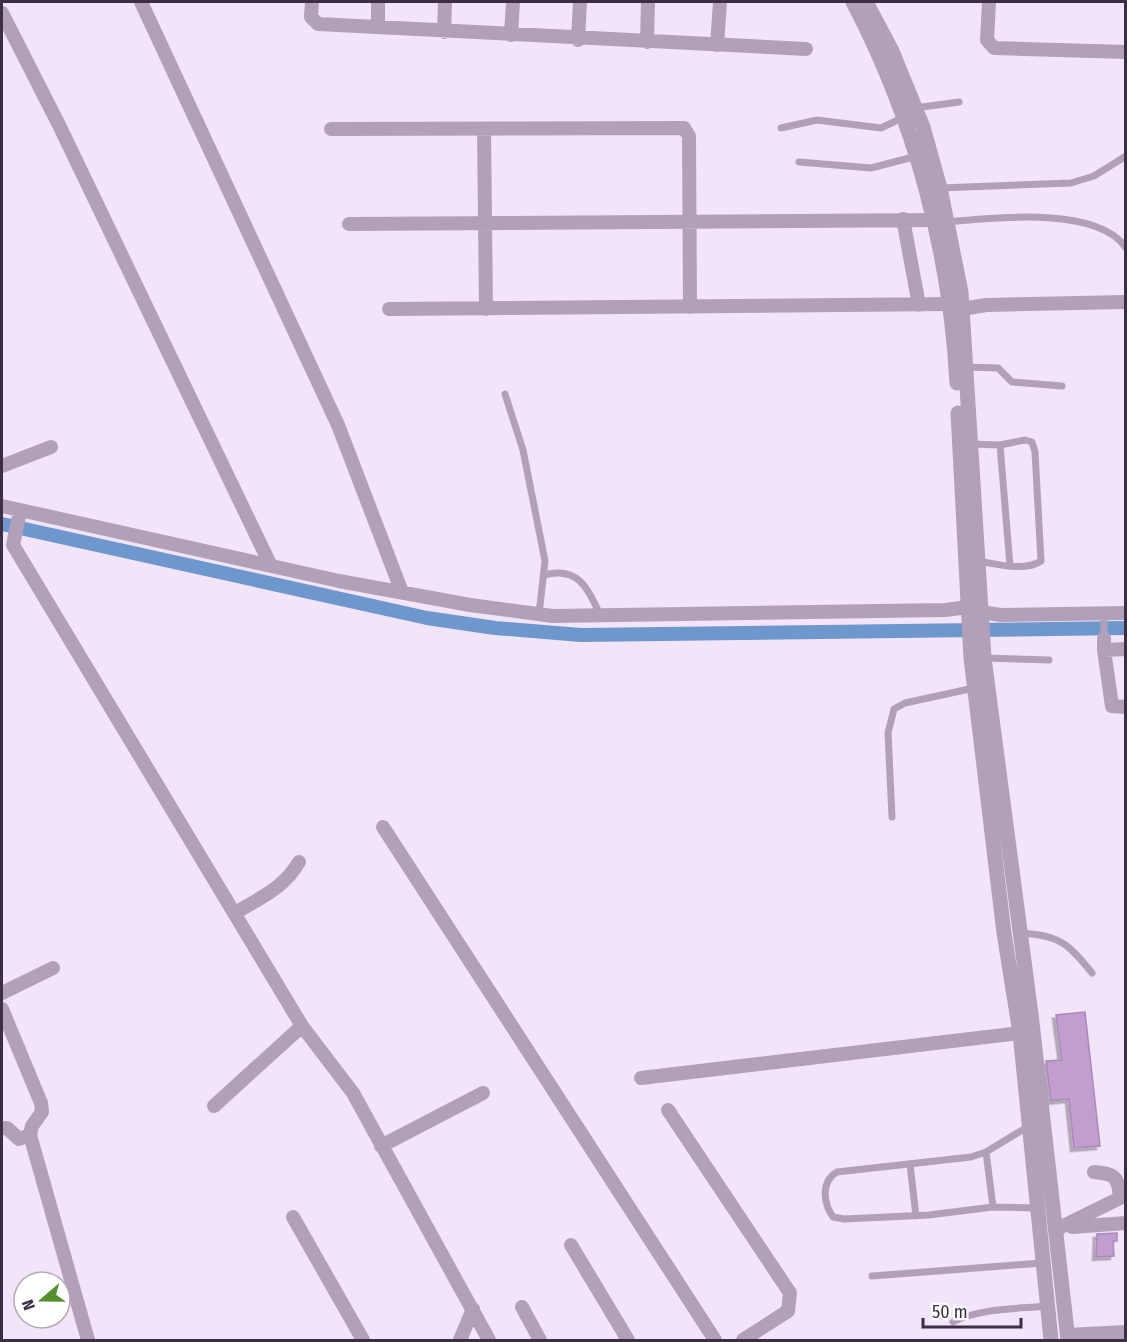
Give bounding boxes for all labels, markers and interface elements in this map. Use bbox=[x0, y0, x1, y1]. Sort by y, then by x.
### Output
north arrow bbox=[12, 1270, 72, 1330]
scale bar bbox=[923, 1291, 1020, 1329]
text: N bbox=[18, 1297, 39, 1313]
text: 50 m bbox=[932, 1301, 968, 1323]

